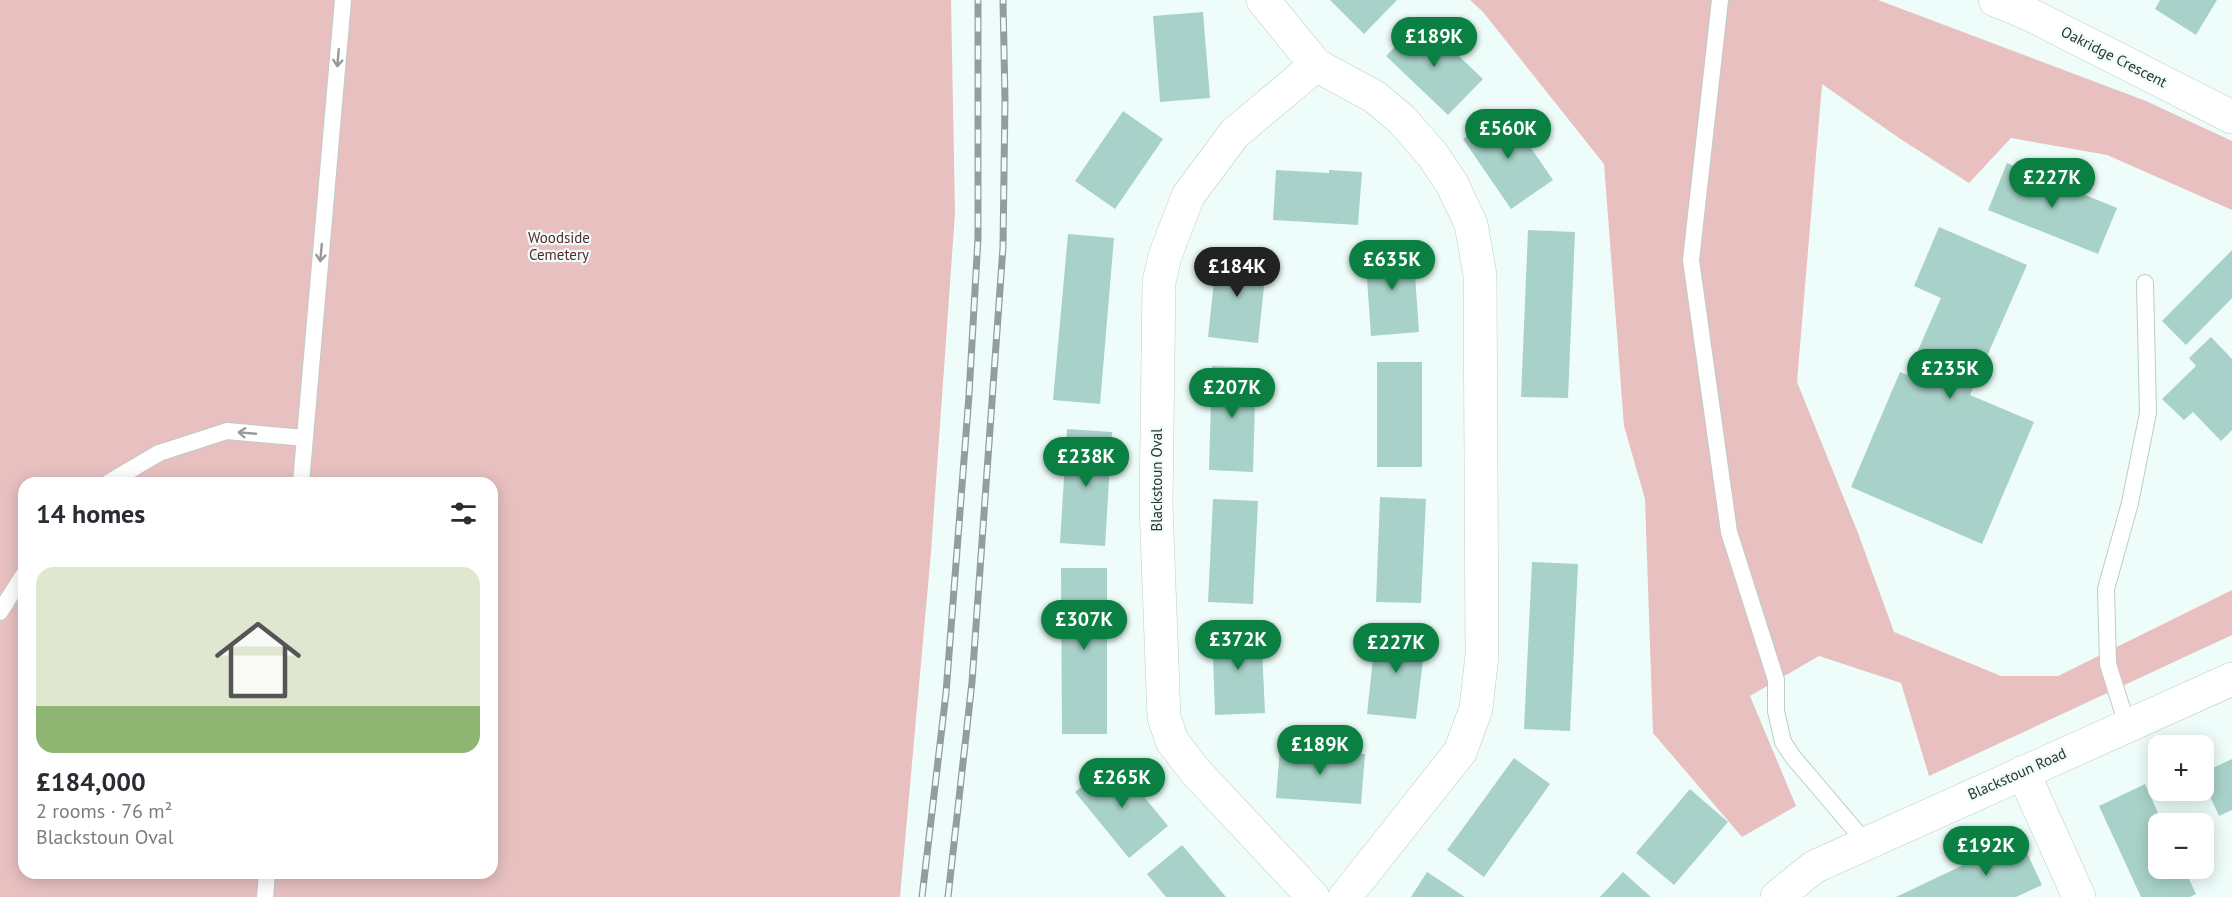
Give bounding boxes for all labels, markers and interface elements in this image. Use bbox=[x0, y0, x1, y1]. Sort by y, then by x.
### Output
pin: £189K bbox=[1392, 17, 1476, 68]
street label: Oakridge Crescent bbox=[2058, 22, 2170, 91]
text: £189K bbox=[1405, 23, 1463, 49]
one-way arrow bbox=[332, 48, 343, 68]
pin: £560K bbox=[1466, 109, 1550, 160]
text: £560K bbox=[1479, 115, 1537, 141]
pin: £227K bbox=[2010, 158, 2094, 209]
text: £227K bbox=[2023, 164, 2081, 190]
park label: Woodside Cemetery bbox=[528, 228, 590, 264]
pin: £635K bbox=[1350, 240, 1434, 291]
one-way arrow bbox=[315, 242, 326, 262]
text: £635K bbox=[1363, 246, 1421, 272]
pin: £184K bbox=[1195, 247, 1279, 298]
text: £184K bbox=[1208, 253, 1266, 279]
pin: £235K bbox=[1908, 349, 1992, 400]
text: £235K bbox=[1921, 355, 1979, 381]
pin: £207K bbox=[1190, 368, 1274, 419]
text: £207K bbox=[1203, 374, 1261, 400]
one-way arrow bbox=[237, 427, 257, 438]
street label: Blackstoun Oval bbox=[1147, 428, 1166, 532]
pin: £238K bbox=[1044, 437, 1128, 488]
text: £238K bbox=[1057, 443, 1115, 469]
text: 14 homes bbox=[36, 497, 145, 530]
icon: filters bbox=[447, 497, 480, 530]
pin: £307K bbox=[1042, 600, 1126, 651]
icon: home bbox=[204, 606, 312, 714]
text: £307K bbox=[1055, 606, 1113, 632]
pin: £372K bbox=[1196, 620, 1280, 671]
pin: £227K bbox=[1354, 623, 1438, 674]
text: £372K bbox=[1209, 626, 1267, 652]
text: £227K bbox=[1367, 629, 1425, 655]
pin: £189K bbox=[1278, 725, 1362, 776]
text: £189K bbox=[1291, 731, 1349, 757]
map controls bbox=[2148, 735, 2214, 879]
button: + bbox=[2148, 735, 2214, 801]
street label: Blackstoun Road bbox=[1965, 743, 2069, 804]
pin: £265K bbox=[1080, 758, 1164, 809]
text: £265K bbox=[1093, 764, 1151, 790]
text: £184,000 bbox=[36, 765, 146, 798]
text: 2 rooms · 76 m² bbox=[36, 798, 172, 824]
button: − bbox=[2148, 813, 2214, 879]
text: Blackstoun Oval bbox=[36, 824, 174, 850]
pin: £192K bbox=[1944, 826, 2028, 877]
text: £192K bbox=[1957, 832, 2015, 858]

